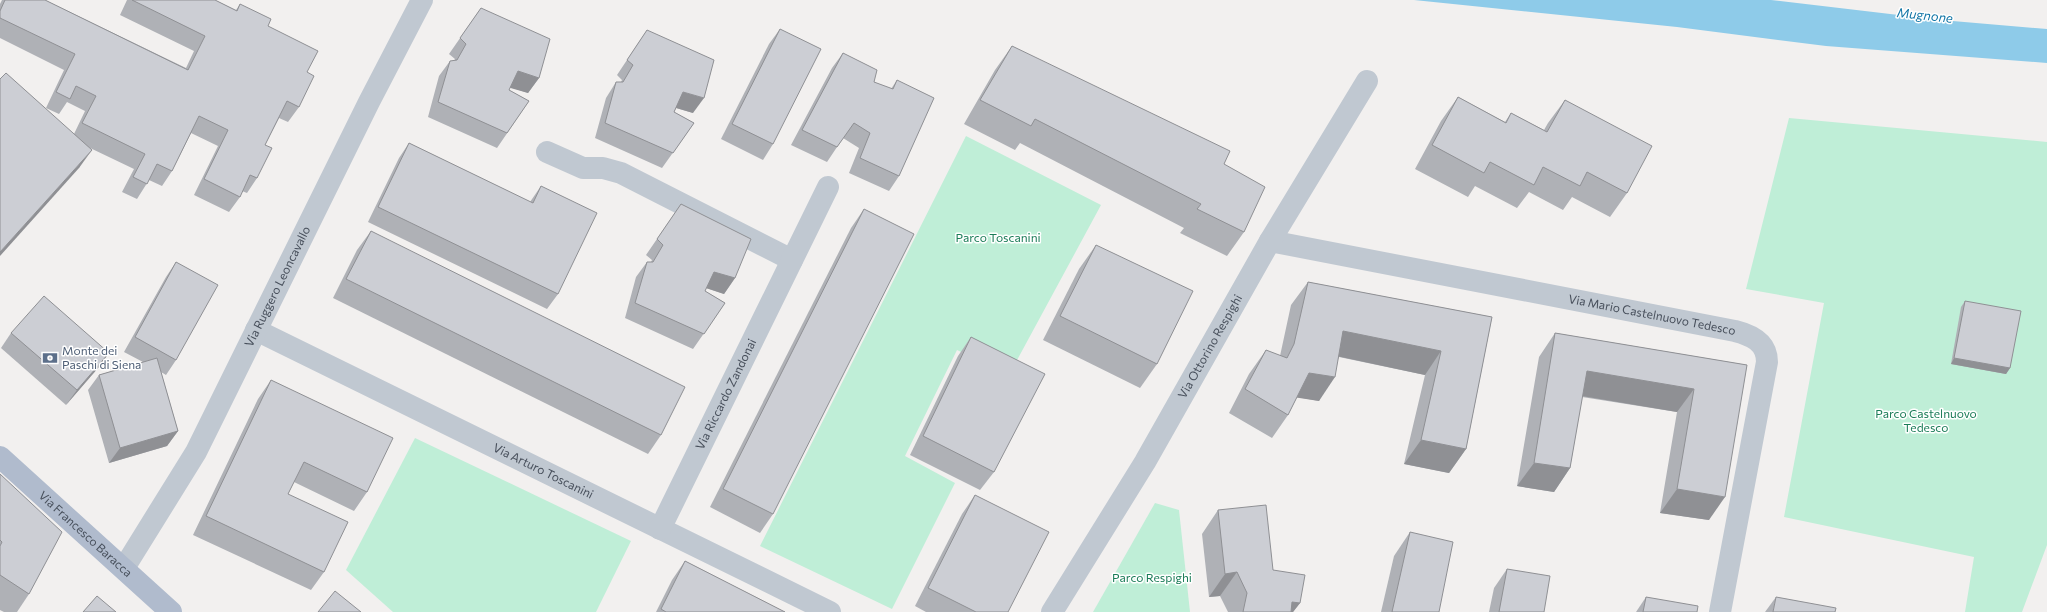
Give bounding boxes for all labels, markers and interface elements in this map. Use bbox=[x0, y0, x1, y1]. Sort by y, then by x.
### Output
water label: Mugnone bbox=[1896, 4, 1954, 26]
street label: Via Ruggero Leoncavallo bbox=[241, 223, 313, 349]
park label: Parco Toscanini bbox=[955, 230, 1041, 244]
street label: Via Mario Castelnuovo Tedesco bbox=[1567, 291, 1737, 337]
street label: Via Ottorino Respighi bbox=[1174, 292, 1244, 401]
street label: Via Riccardo Zandonai bbox=[692, 336, 758, 452]
place label: Monte dei Paschi di Siena bbox=[62, 343, 141, 371]
bank icon: Monte dei Paschi di Siena bbox=[41, 349, 59, 367]
park label: Parco Castelnuovo Tedesco bbox=[1875, 406, 1977, 434]
street label: Via Arturo Toscanini bbox=[491, 440, 596, 501]
street label: Via Francesco Baracca bbox=[36, 488, 135, 579]
park label: Parco Respighi bbox=[1112, 570, 1192, 584]

